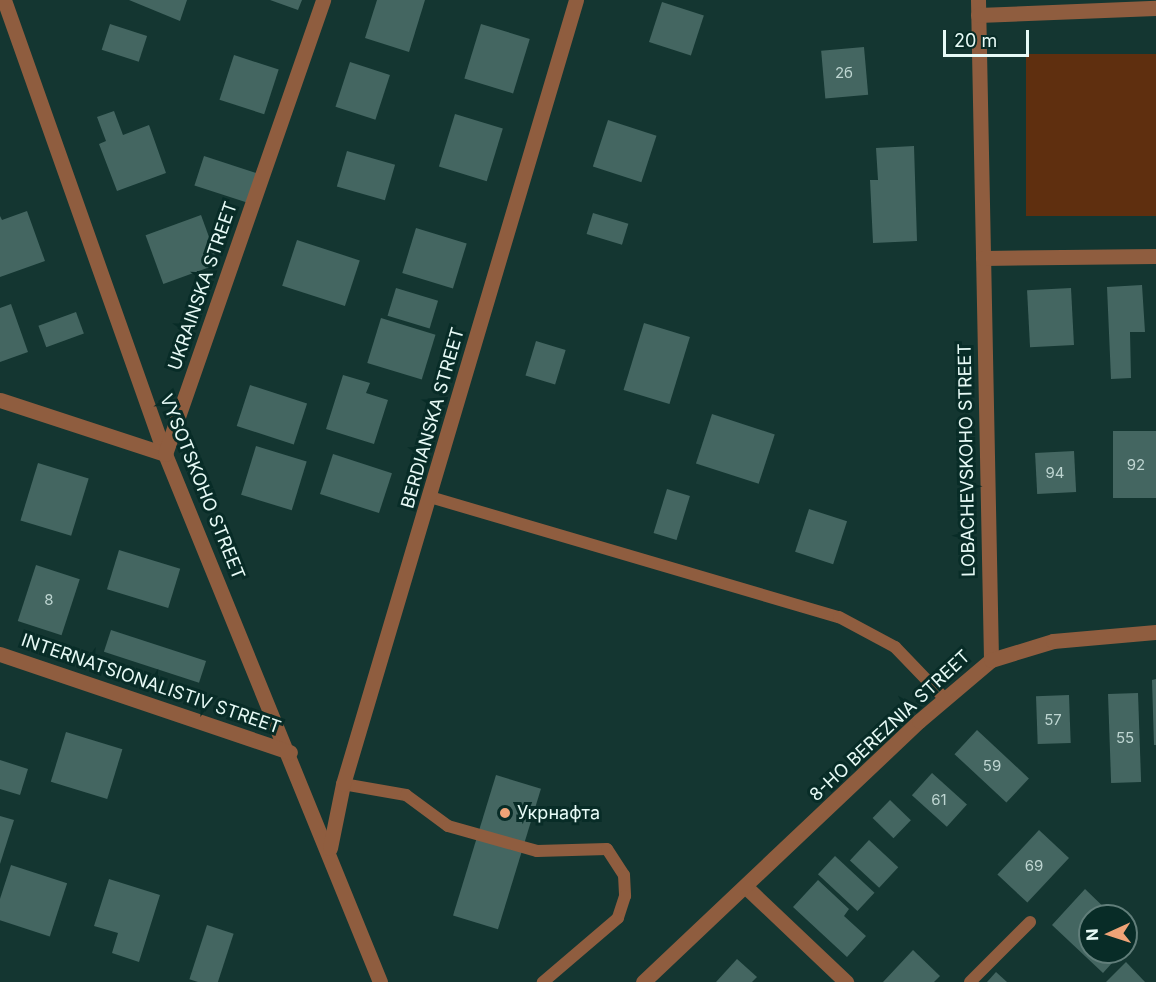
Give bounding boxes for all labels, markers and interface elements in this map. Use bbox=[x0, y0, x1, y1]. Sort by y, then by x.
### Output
scale bar bbox=[946, 18, 1032, 56]
text: 20 m bbox=[954, 30, 997, 51]
house number: 2б bbox=[835, 64, 853, 82]
street label: UKRAINSKA STREET bbox=[164, 199, 242, 373]
street label: BERDIANSKA STREET bbox=[397, 325, 469, 511]
street label: LOBACHEVSKOHO STREET bbox=[954, 343, 980, 577]
street label: VYSOTSKOHO STREET bbox=[155, 391, 249, 583]
house number: 92 bbox=[1127, 456, 1145, 474]
house number: 94 bbox=[1046, 464, 1064, 482]
house number: 8 bbox=[44, 591, 54, 609]
street label: INTERNATSIONALISTIV STREET bbox=[18, 629, 284, 739]
street label: 8-HO BEREZNIA STREET bbox=[805, 646, 975, 806]
house number: 57 bbox=[1044, 711, 1062, 729]
house number: 55 bbox=[1116, 729, 1134, 747]
house number: 59 bbox=[983, 757, 1001, 775]
house number: 61 bbox=[931, 791, 947, 809]
place label: Укрнафта bbox=[517, 802, 600, 824]
marker: Укрнафта bbox=[498, 806, 512, 820]
house number: 69 bbox=[1025, 857, 1043, 875]
north arrow bbox=[1078, 904, 1138, 964]
text: N bbox=[1082, 928, 1102, 941]

